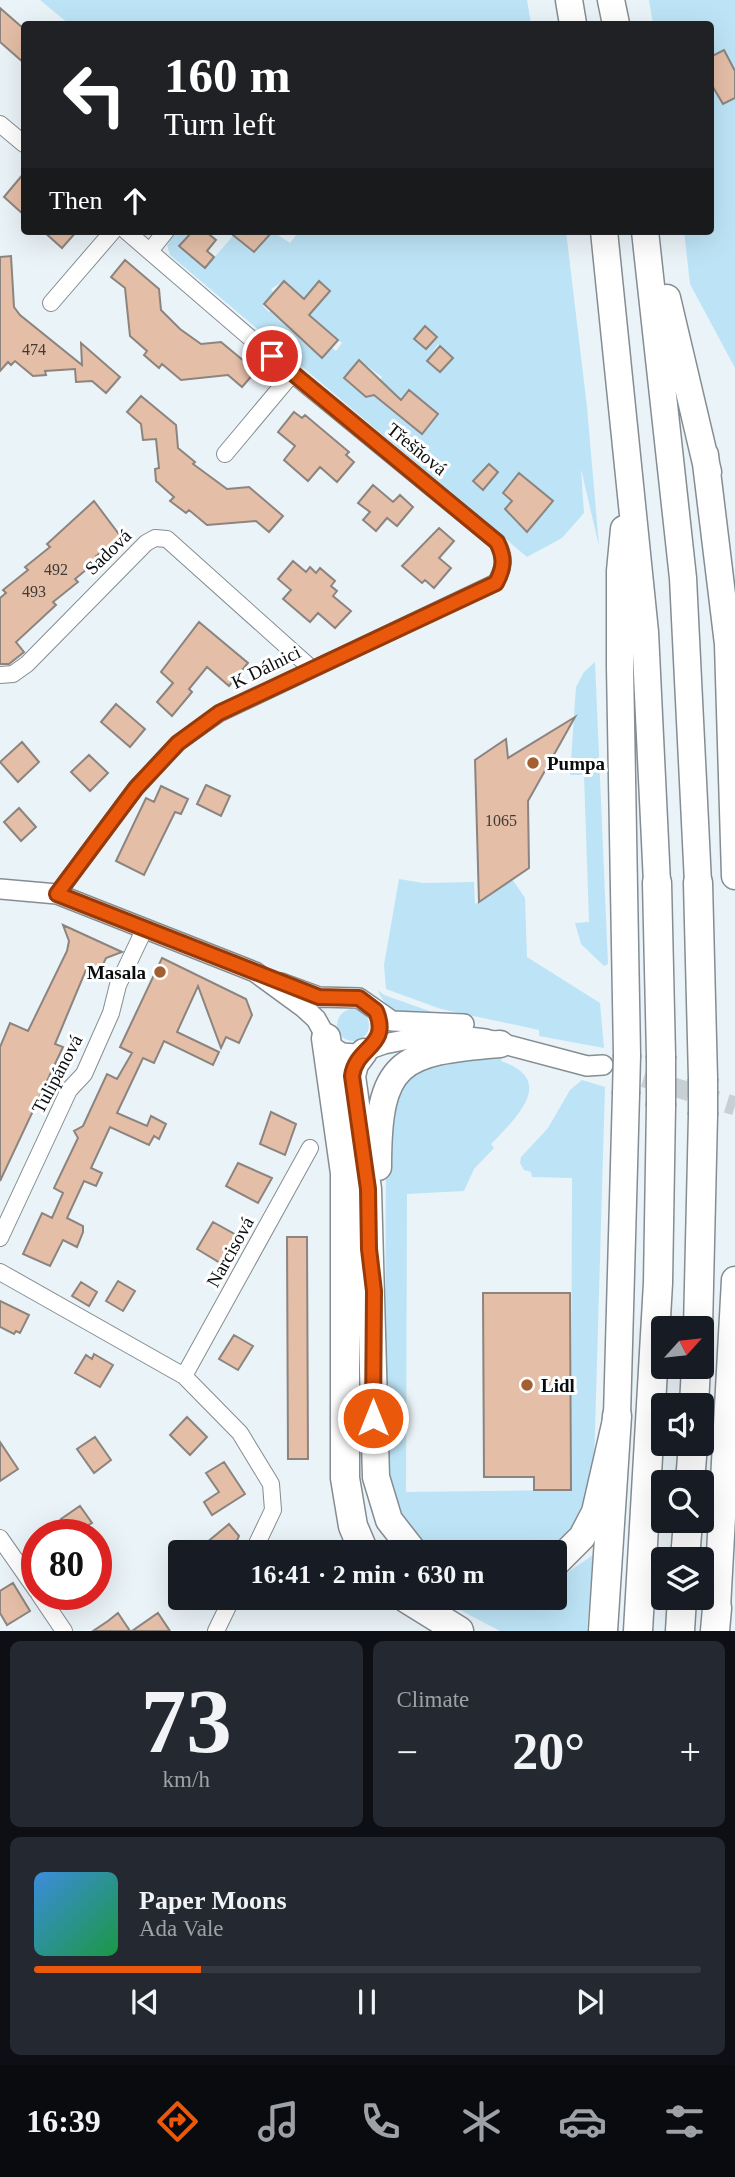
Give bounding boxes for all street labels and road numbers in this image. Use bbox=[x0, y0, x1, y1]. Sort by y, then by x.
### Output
street label: Třešňová bbox=[383, 419, 452, 480]
street label: Sadová bbox=[81, 525, 136, 579]
street label: K Dálnici bbox=[228, 641, 304, 693]
street label: Tulipánová bbox=[28, 1031, 87, 1117]
street label: Narcisová bbox=[202, 1213, 258, 1291]

